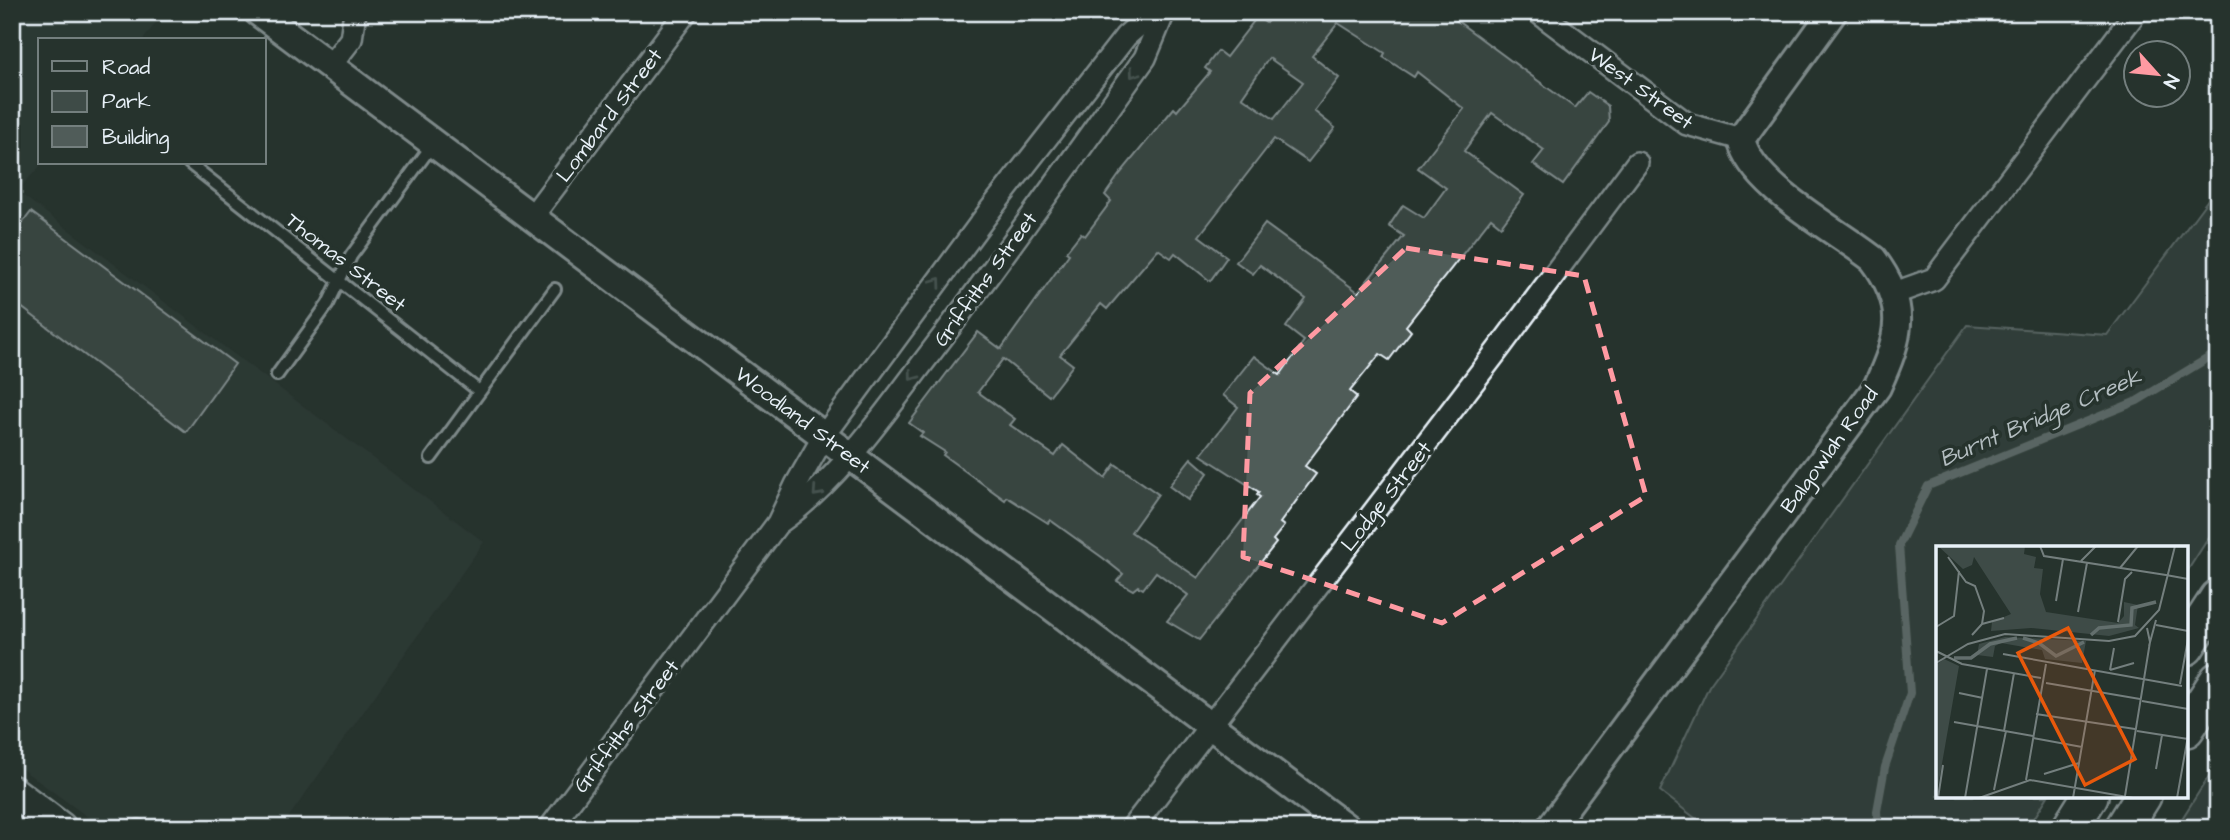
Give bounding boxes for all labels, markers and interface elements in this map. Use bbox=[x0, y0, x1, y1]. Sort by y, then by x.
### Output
legend bbox=[38, 38, 266, 164]
north arrow bbox=[2122, 38, 2192, 108]
street label: West Street bbox=[1582, 40, 1700, 137]
street label: Lombard Street bbox=[549, 42, 670, 188]
text: Road bbox=[102, 53, 150, 82]
one-way arrow bbox=[1130, 65, 1142, 78]
text: N bbox=[2156, 70, 2186, 93]
text: Park bbox=[102, 87, 151, 116]
text: Building bbox=[102, 123, 170, 154]
street label: Thomas Street bbox=[279, 206, 413, 319]
street label: Griffiths Street bbox=[927, 206, 1044, 353]
one-way arrow bbox=[929, 277, 941, 290]
street label: Woodland Street bbox=[729, 360, 877, 481]
water label: Burnt Bridge Creek bbox=[1934, 361, 2148, 476]
one-way arrow bbox=[909, 368, 922, 381]
street label: Balgowlah Road bbox=[1774, 381, 1887, 520]
street label: Lodge Street bbox=[1334, 435, 1440, 559]
one-way arrow bbox=[813, 484, 825, 497]
inset map bbox=[1936, 546, 2188, 798]
street label: Griffiths Street bbox=[567, 653, 686, 799]

